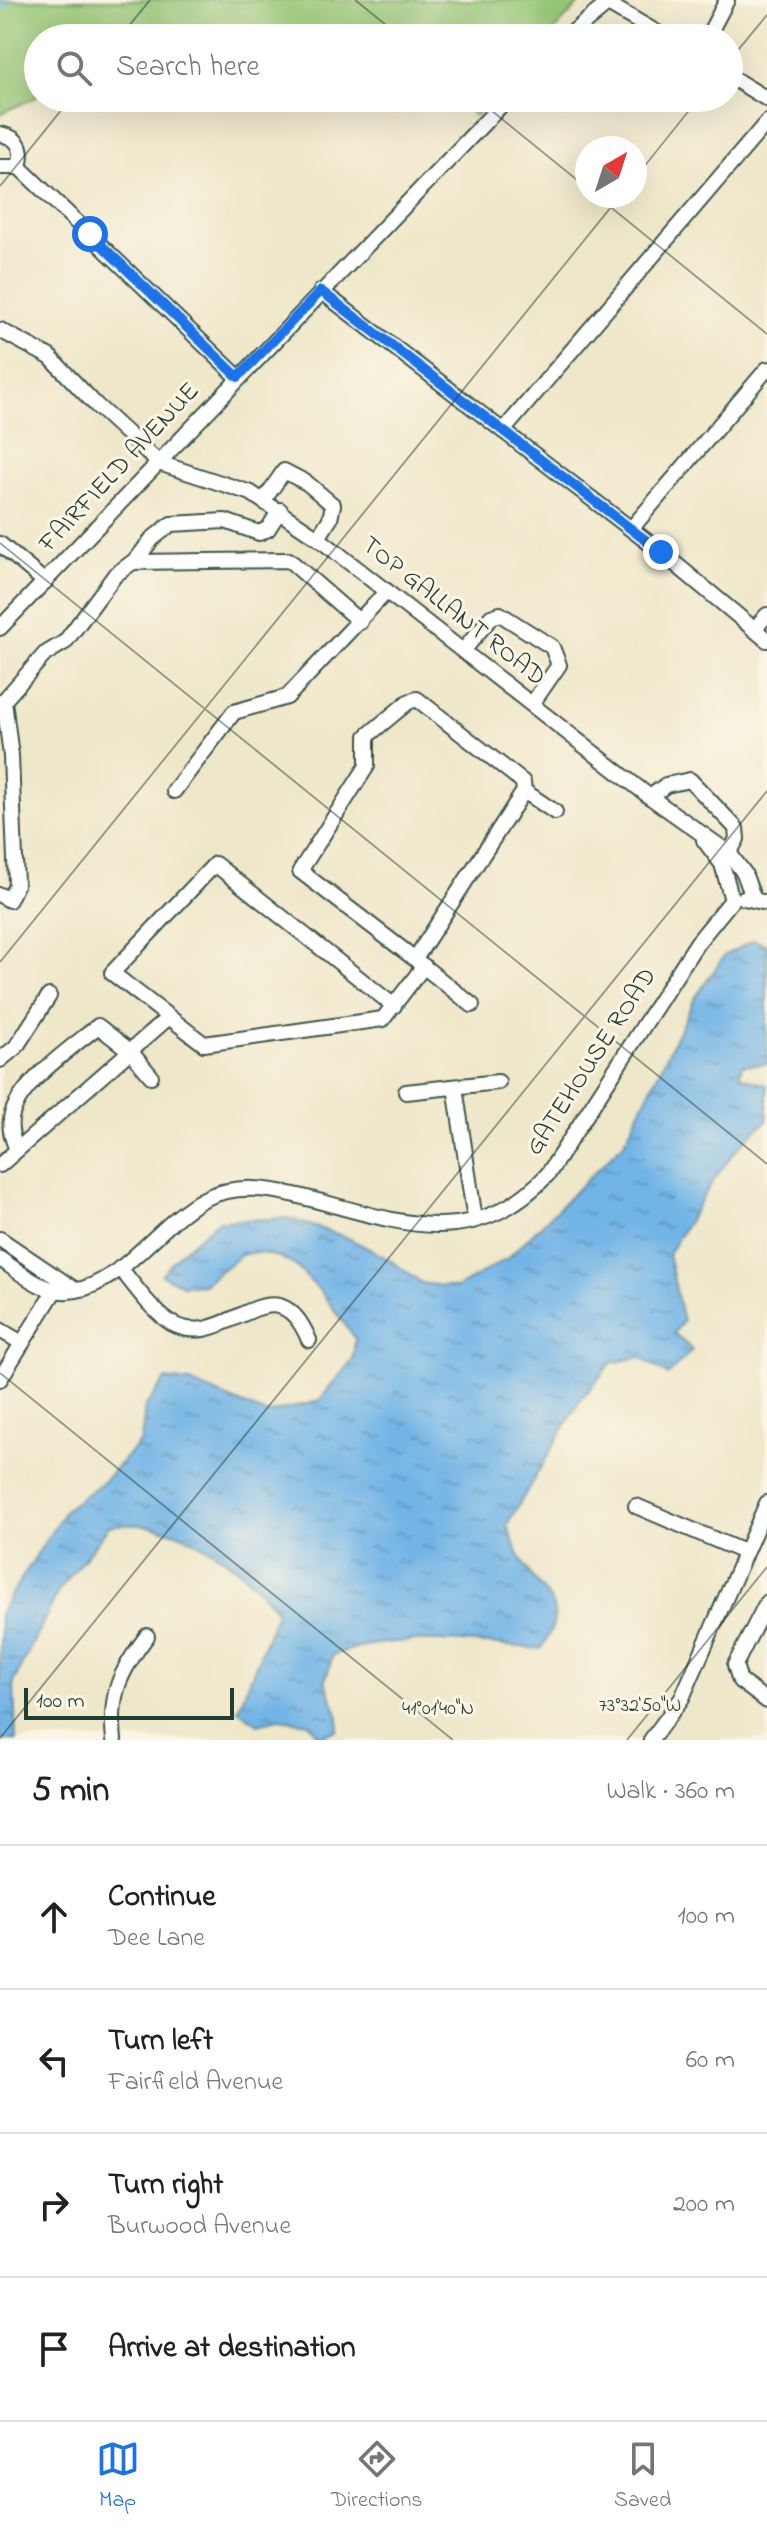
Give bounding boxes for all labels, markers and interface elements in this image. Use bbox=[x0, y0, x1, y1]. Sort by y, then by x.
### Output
search box bbox=[24, 24, 743, 112]
icon: search bbox=[52, 46, 96, 90]
text: Search here bbox=[116, 46, 260, 90]
north arrow bbox=[575, 136, 647, 208]
route start bbox=[72, 216, 108, 252]
street label: FAIRFIELD AVENUE bbox=[30, 374, 209, 563]
street label: TOP GALLANT ROAD bbox=[353, 528, 553, 696]
route end bbox=[643, 534, 679, 570]
street label: GATEHOUSE ROAD bbox=[517, 960, 667, 1164]
scale bar bbox=[24, 1684, 234, 1720]
text: 100 m bbox=[36, 1686, 85, 1718]
text: 73°32'50"W bbox=[599, 1692, 681, 1721]
text: 41°01'40"N bbox=[402, 1695, 474, 1724]
text: 5 min bbox=[32, 1767, 109, 1817]
text: Walk · 360 m bbox=[606, 1773, 735, 1811]
text: Continue bbox=[108, 1876, 216, 1920]
icon: ahead bbox=[32, 1895, 76, 1939]
text: 100 m bbox=[678, 1898, 735, 1936]
text: Dee Lane bbox=[108, 1920, 205, 1958]
text: Turn left bbox=[108, 2020, 213, 2064]
icon: left bbox=[32, 2039, 76, 2083]
text: 60 m bbox=[686, 2042, 735, 2080]
text: Fairfield Avenue bbox=[108, 2064, 283, 2102]
text: Turn right bbox=[108, 2164, 223, 2208]
icon: right bbox=[32, 2183, 76, 2227]
text: 200 m bbox=[673, 2186, 735, 2224]
text: Burwood Avenue bbox=[108, 2208, 291, 2246]
icon: arrive bbox=[32, 2327, 76, 2371]
text: Arrive at destination bbox=[108, 2327, 356, 2371]
tab: Map bbox=[96, 2437, 140, 2517]
tab: Directions bbox=[331, 2437, 423, 2517]
tab: Saved bbox=[614, 2437, 671, 2517]

